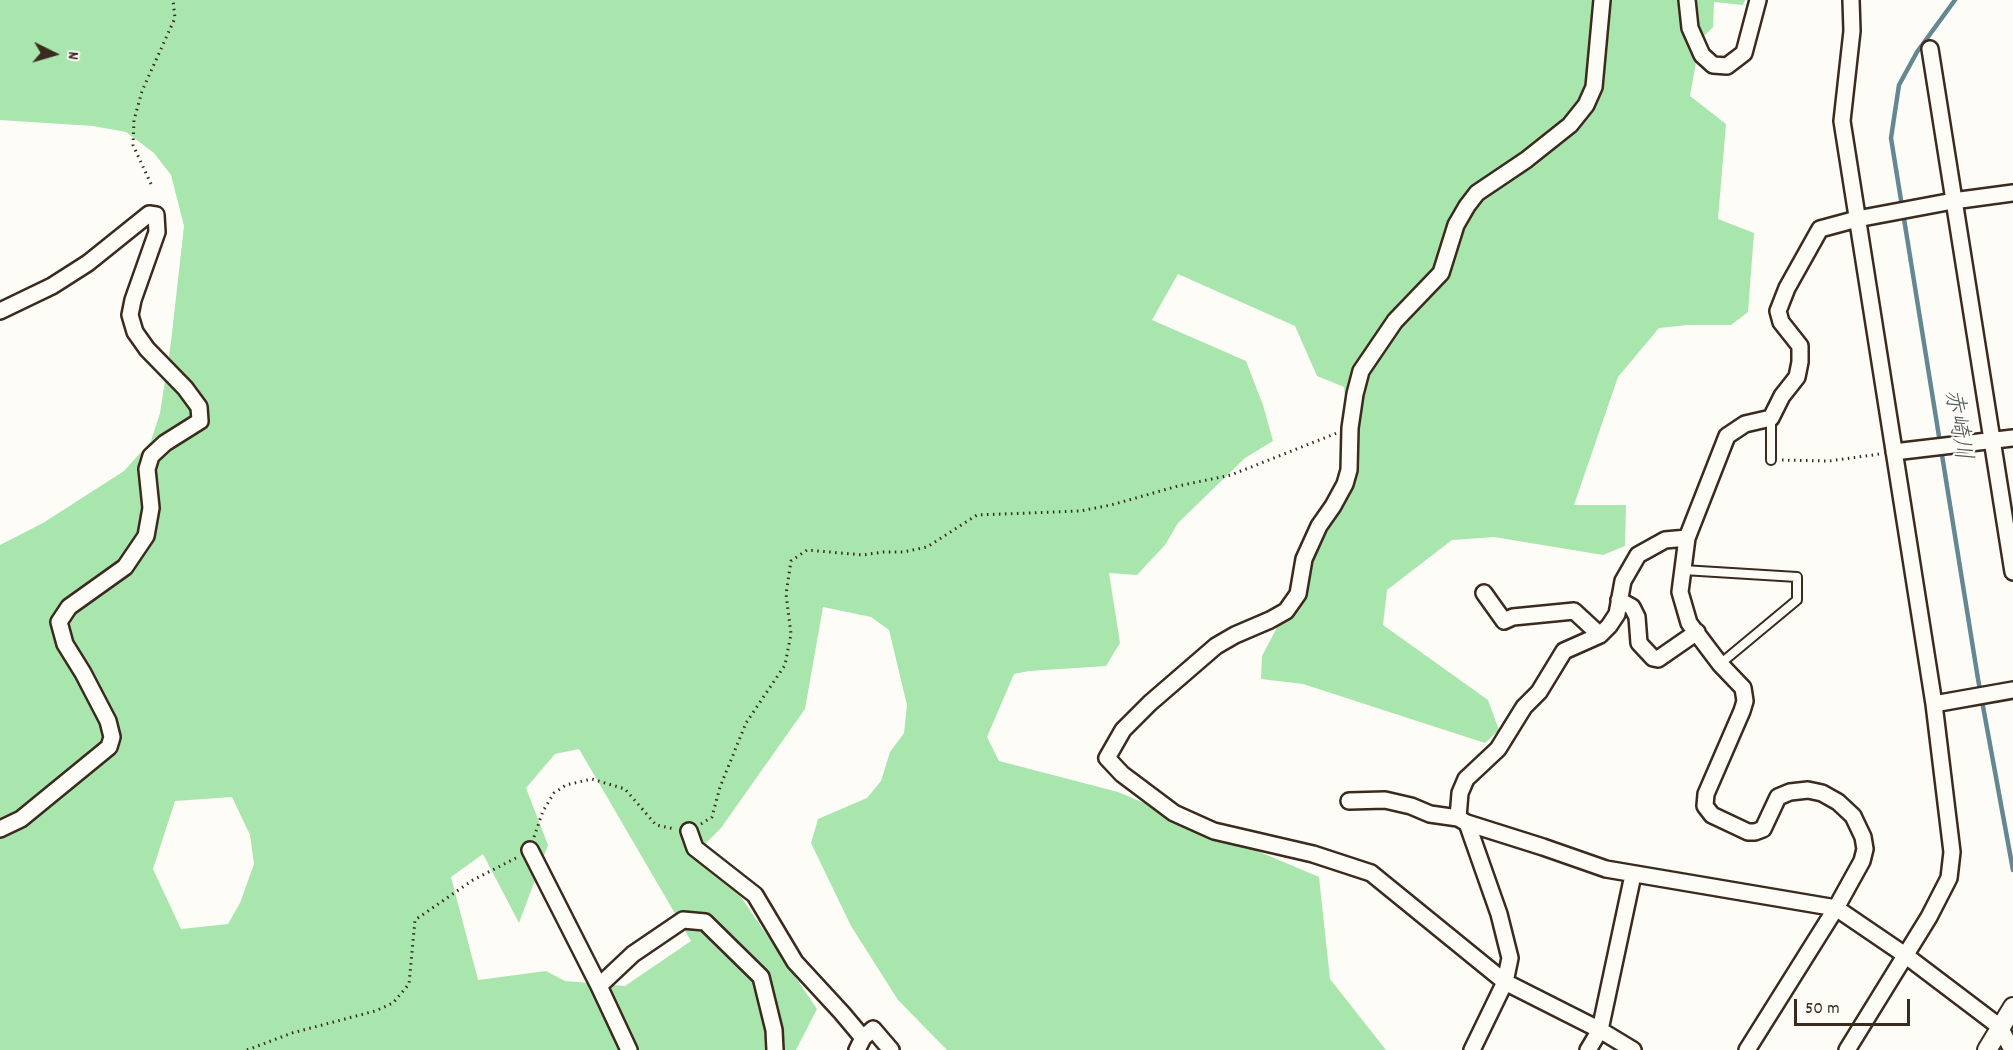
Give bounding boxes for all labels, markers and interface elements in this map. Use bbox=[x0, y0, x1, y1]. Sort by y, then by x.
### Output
north arrow bbox=[24, 24, 84, 84]
text: N bbox=[61, 51, 84, 61]
water label: 赤崎川 bbox=[1935, 387, 1975, 463]
scale bar bbox=[1797, 987, 1912, 1025]
text: 50 m bbox=[1805, 997, 1840, 1022]

